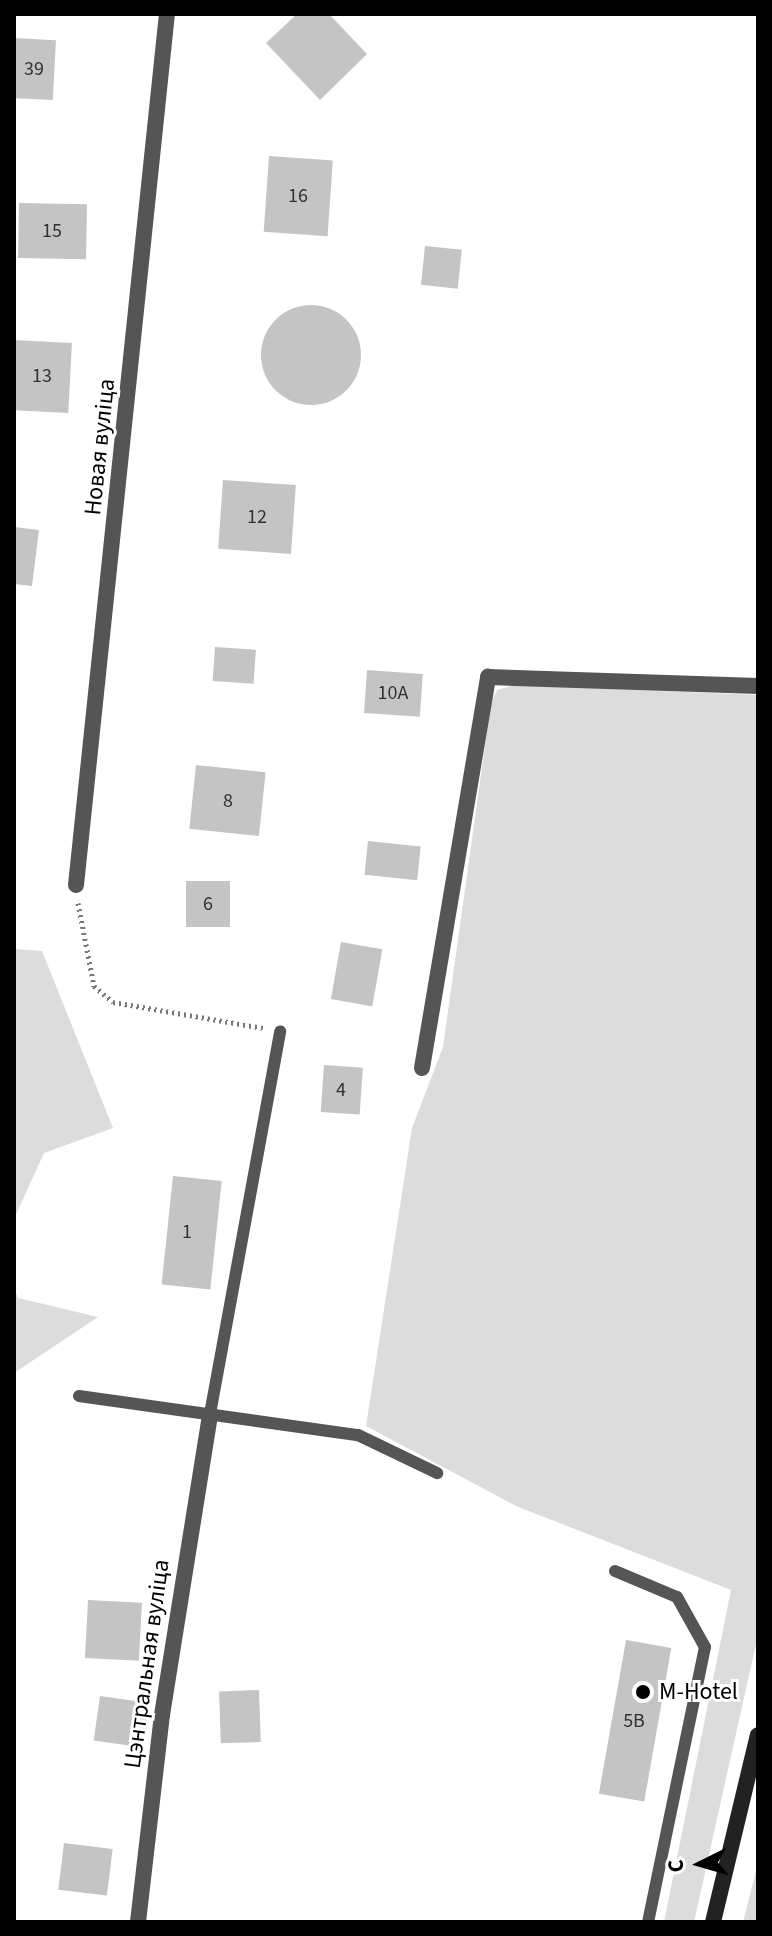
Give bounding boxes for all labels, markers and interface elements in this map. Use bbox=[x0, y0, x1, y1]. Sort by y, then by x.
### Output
house number: 39 bbox=[24, 57, 44, 81]
house number: 16 bbox=[288, 184, 308, 208]
house number: 15 bbox=[42, 219, 62, 243]
house number: 13 bbox=[32, 364, 52, 388]
street label: Новая вуліца bbox=[78, 377, 122, 517]
house number: 12 bbox=[247, 505, 267, 529]
house number: 10А bbox=[378, 681, 408, 705]
house number: 8 bbox=[223, 789, 233, 813]
house number: 6 bbox=[203, 892, 213, 916]
house number: 4 bbox=[336, 1078, 346, 1102]
house number: 1 bbox=[182, 1220, 192, 1244]
street label: Цэнтральная вуліца bbox=[118, 1558, 176, 1770]
place label: M-Hotel bbox=[659, 1678, 738, 1706]
marker: M-Hotel bbox=[634, 1683, 652, 1701]
house number: 5В bbox=[623, 1709, 645, 1733]
north arrow bbox=[660, 1824, 740, 1904]
text: С bbox=[660, 1858, 693, 1874]

